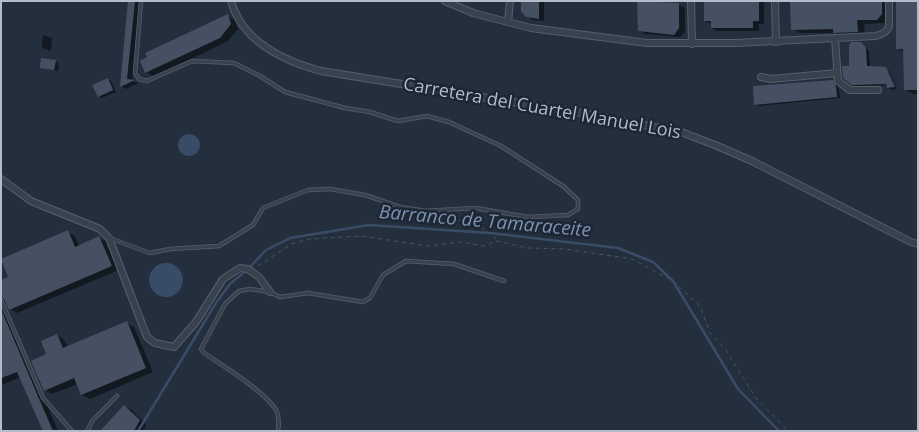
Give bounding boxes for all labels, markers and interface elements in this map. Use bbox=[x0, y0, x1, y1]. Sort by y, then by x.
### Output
street label: Carretera del Cuartel Manuel Lois bbox=[402, 74, 682, 144]
water label: Barranco de Tamaraceite bbox=[378, 201, 592, 243]

